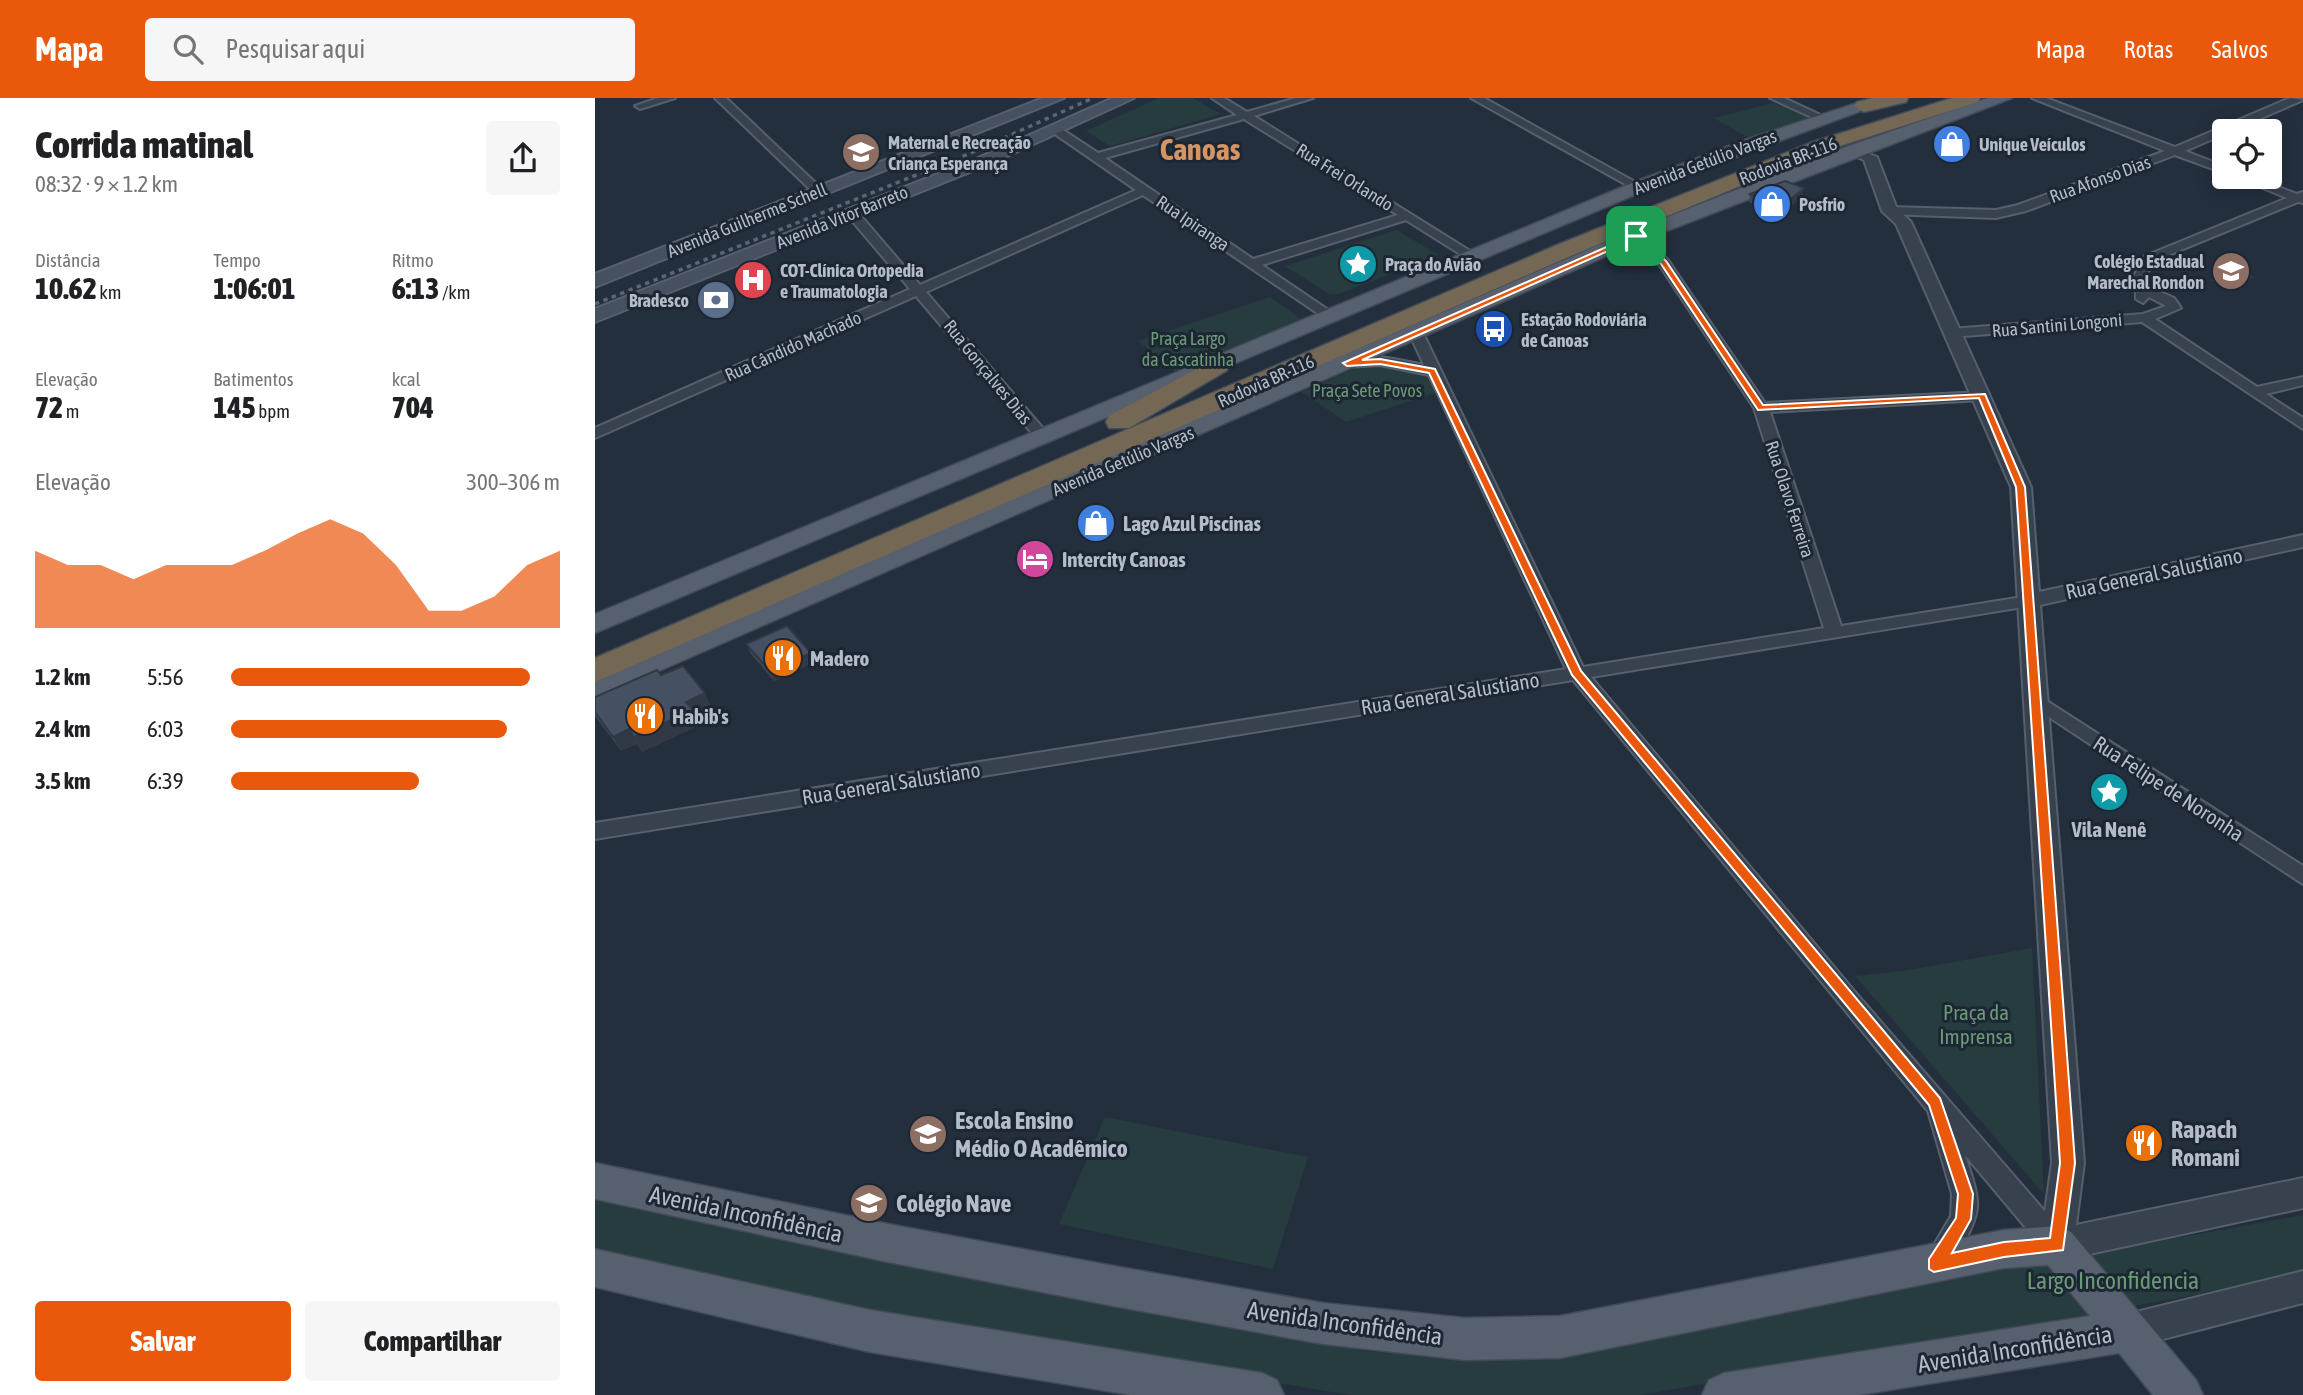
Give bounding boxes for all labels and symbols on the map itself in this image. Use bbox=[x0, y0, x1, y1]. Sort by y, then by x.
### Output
shop icon: Unique Veículos bbox=[1931, 123, 1973, 165]
street label: Avenida Getúlio Vargas bbox=[1631, 125, 1779, 199]
school or university icon: Maternal e Recreação Criança Esperança bbox=[840, 131, 882, 173]
place label: Maternal e Recreação Criança Esperança bbox=[888, 132, 1031, 174]
district label: Canoas bbox=[1160, 132, 1241, 166]
street label: Rodovia BR-116 bbox=[1736, 133, 1840, 189]
place label: Unique Veículos bbox=[1979, 134, 2086, 155]
street label: Rua Frei Orlando bbox=[1293, 139, 1397, 215]
street label: Rua Afonso Dias bbox=[2047, 151, 2153, 207]
street label: Avenida Guilherme Schell bbox=[664, 178, 830, 262]
street label: Avenida Vitor Barreto bbox=[773, 181, 911, 253]
shop icon: Posfrio bbox=[1751, 183, 1793, 225]
street label: Rua Ipiranga bbox=[1152, 191, 1234, 255]
place label: Posfrio bbox=[1799, 194, 1845, 215]
pin bbox=[1606, 206, 1666, 266]
place icon: Praça do Avião bbox=[1337, 243, 1379, 285]
school or university icon: Colégio Estadual Marechal Rondon bbox=[2210, 250, 2252, 292]
place label: Colégio Estadual Marechal Rondon bbox=[2087, 251, 2204, 293]
place label: Praça do Avião bbox=[1385, 254, 1481, 275]
hospital icon: COT-Clínica Ortopedia e Traumatologia bbox=[732, 259, 774, 301]
place label: COT-Clínica Ortopedia e Traumatologia bbox=[780, 260, 924, 302]
bank icon: Bradesco bbox=[695, 279, 737, 321]
place label: Bradesco bbox=[629, 290, 689, 311]
street label: Rua Cândido Machado bbox=[722, 307, 864, 385]
bus stop icon: Estação Rodoviária de Canoas bbox=[1473, 308, 1515, 350]
place label: Estação Rodoviária de Canoas bbox=[1521, 309, 1647, 351]
street label: Rua Santini Longoni bbox=[1991, 309, 2123, 341]
street label: Rua Gonçalves Dias bbox=[940, 316, 1036, 428]
park label: Praça Largo da Cascatinha bbox=[1142, 328, 1234, 370]
street label: Rodovia BR-116 bbox=[1215, 350, 1317, 412]
park label: Praça Sete Povos bbox=[1312, 380, 1422, 401]
street label: Avenida Getúlio Vargas bbox=[1049, 422, 1197, 500]
street label: Rua Olavo Ferreira bbox=[1761, 438, 1819, 560]
shop icon: Lago Azul Piscinas bbox=[1075, 502, 1117, 544]
place label: Lago Azul Piscinas bbox=[1123, 511, 1262, 535]
hotel icon: Intercity Canoas bbox=[1014, 538, 1056, 580]
street label: Rua General Salustiano bbox=[2063, 543, 2245, 603]
place label: Intercity Canoas bbox=[1062, 547, 1186, 571]
restaurant icon: Madero bbox=[762, 637, 804, 679]
place label: Madero bbox=[810, 646, 870, 670]
street label: Rua General Salustiano bbox=[1359, 667, 1541, 719]
restaurant icon: Habib's bbox=[624, 695, 666, 737]
place label: Habib's bbox=[672, 704, 729, 728]
street label: Rua Felipe de Noronha bbox=[2089, 730, 2249, 846]
street label: Rua General Salustiano bbox=[800, 757, 982, 809]
place icon: Vila Nenê bbox=[2088, 771, 2130, 813]
place label: Vila Nenê bbox=[2071, 817, 2146, 841]
park label: Praça da Imprensa bbox=[1939, 1000, 2013, 1048]
place label: Escola Ensino Médio O Acadêmico bbox=[955, 1107, 1128, 1162]
school or university icon: Escola Ensino Médio O Acadêmico bbox=[907, 1113, 949, 1155]
place label: Rapach Romani bbox=[2171, 1116, 2240, 1171]
restaurant icon: Rapach Romani bbox=[2123, 1122, 2165, 1164]
street label: Avenida Inconfidência bbox=[647, 1180, 845, 1248]
school or university icon: Colégio Nave bbox=[848, 1182, 890, 1224]
place label: Colégio Nave bbox=[896, 1190, 1011, 1217]
park label: Largo Inconfidencia bbox=[2027, 1267, 2199, 1294]
street label: Avenida Inconfidência bbox=[1246, 1296, 1444, 1350]
street label: Avenida Inconfidência bbox=[1916, 1320, 2114, 1378]

